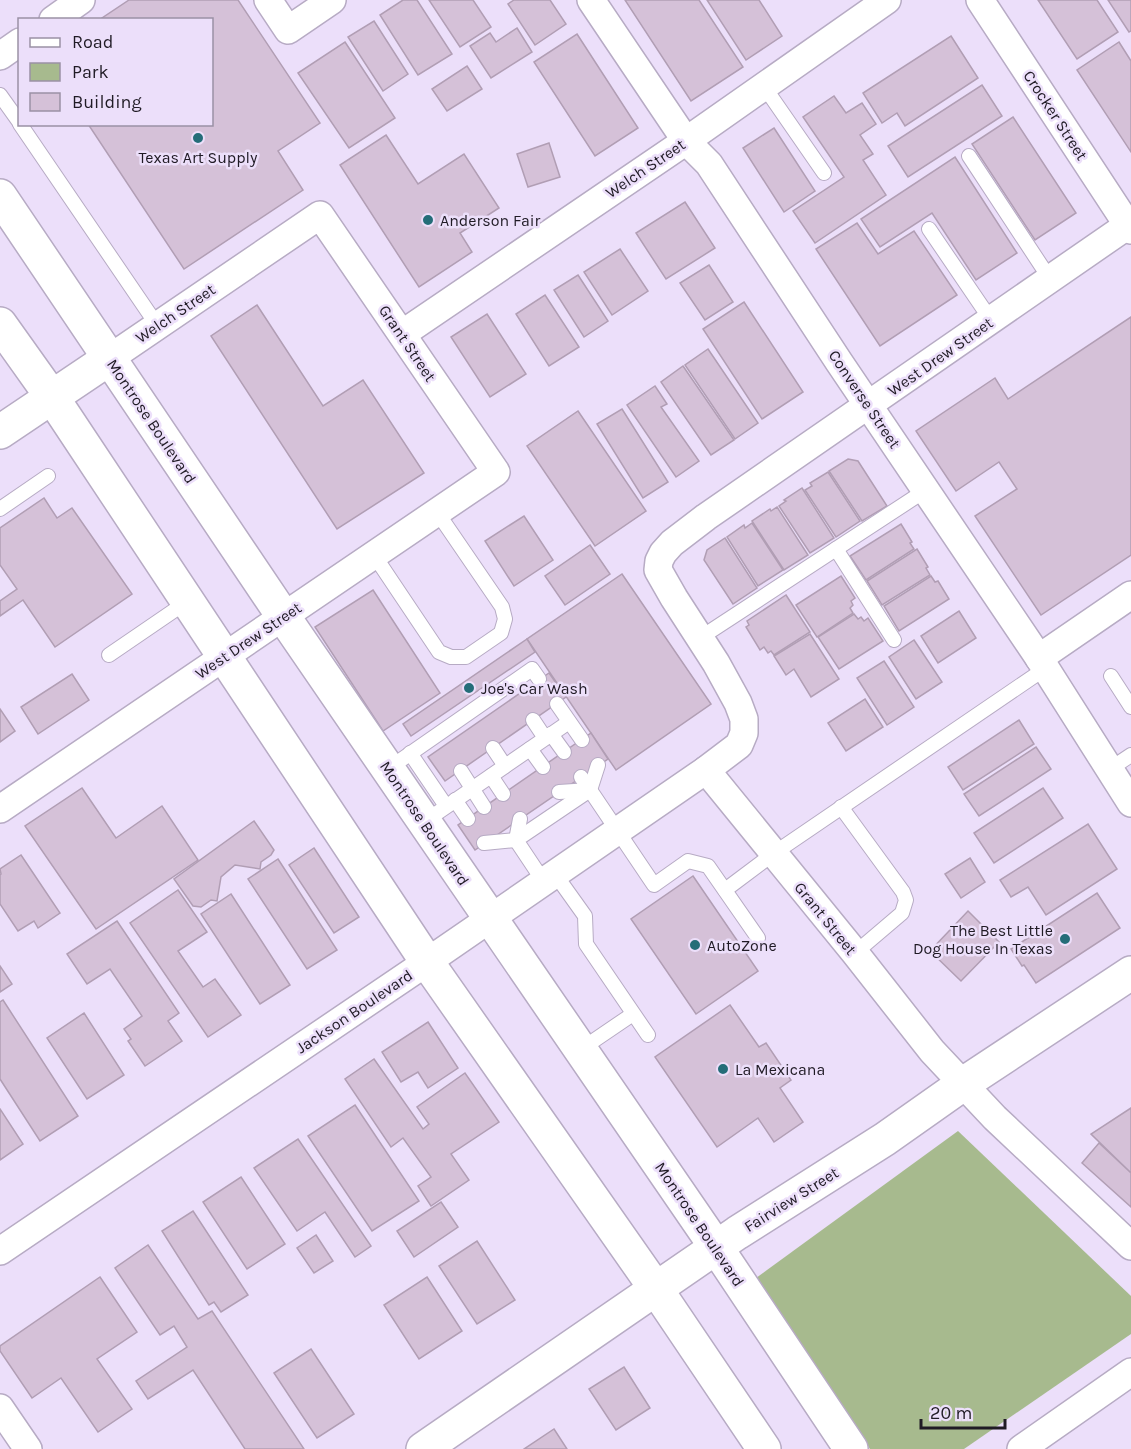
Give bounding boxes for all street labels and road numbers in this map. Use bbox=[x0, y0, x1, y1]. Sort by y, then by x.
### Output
street label: Crocker Street bbox=[1019, 67, 1092, 164]
street label: Welch Street bbox=[602, 135, 689, 202]
street label: Welch Street bbox=[132, 280, 219, 347]
street label: Grant Street bbox=[375, 301, 440, 385]
street label: West Drew Street bbox=[884, 313, 997, 400]
street label: Converse Street bbox=[825, 346, 905, 452]
street label: Montrose Boulevard bbox=[103, 355, 200, 487]
street label: West Drew Street bbox=[192, 598, 305, 683]
street label: Montrose Boulevard bbox=[376, 757, 473, 889]
street label: Grant Street bbox=[790, 878, 861, 959]
street label: Jackson Boulevard bbox=[292, 965, 416, 1057]
street label: Montrose Boulevard bbox=[651, 1158, 748, 1290]
street label: Fairview Street bbox=[741, 1163, 842, 1236]

